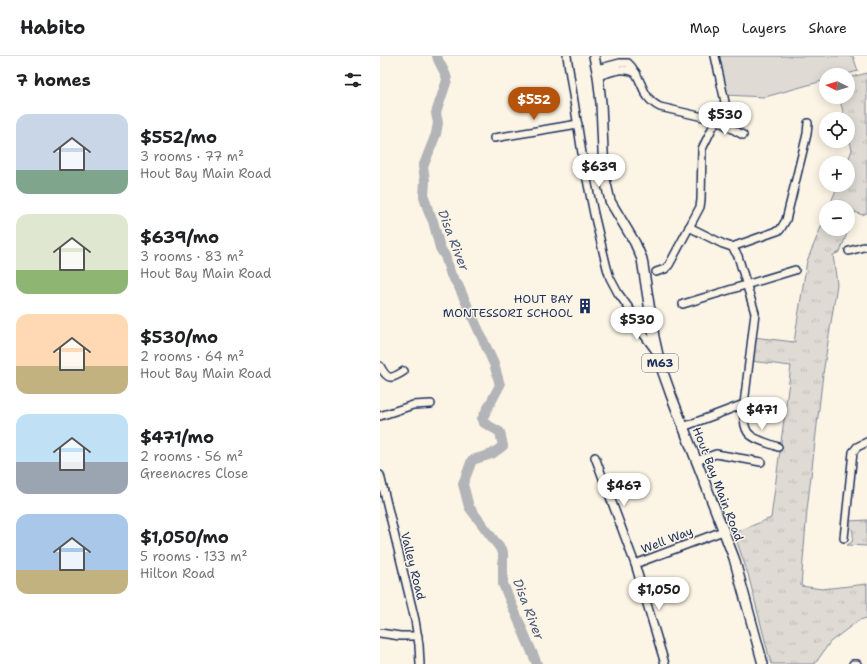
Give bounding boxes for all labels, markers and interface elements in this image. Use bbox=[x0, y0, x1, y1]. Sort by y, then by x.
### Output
text: Habito bbox=[20, 15, 85, 40]
text: Map bbox=[690, 19, 720, 37]
text: Layers bbox=[742, 19, 786, 37]
text: Share bbox=[808, 19, 847, 37]
north arrow bbox=[819, 68, 855, 104]
map controls bbox=[819, 68, 855, 236]
text: 7 homes bbox=[16, 69, 91, 91]
icon: filters bbox=[342, 69, 364, 91]
pin: $552 bbox=[510, 87, 558, 121]
text: $552 bbox=[517, 91, 551, 108]
pin: $530 bbox=[701, 102, 749, 136]
text: $530 bbox=[707, 106, 743, 123]
button: locate bbox=[819, 112, 855, 148]
text: $552/mo bbox=[140, 126, 217, 148]
icon: home bbox=[48, 130, 96, 178]
text: 3 rooms · 77 m² bbox=[140, 148, 244, 165]
pin: $639 bbox=[575, 154, 623, 188]
button: + bbox=[819, 156, 855, 192]
text: $639 bbox=[581, 158, 617, 175]
text: Hout Bay Main Road bbox=[140, 165, 271, 182]
button: − bbox=[819, 200, 855, 236]
water label: Disa River bbox=[434, 207, 473, 274]
text: $639/mo bbox=[140, 226, 219, 248]
icon: home bbox=[48, 230, 96, 278]
text: 3 rooms · 83 m² bbox=[140, 248, 244, 265]
text: Hout Bay Main Road bbox=[140, 265, 271, 282]
place label: HOUT BAY MONTESSORI SCHOOL bbox=[443, 291, 574, 321]
building icon: HOUT BAY MONTESSORI SCHOOL bbox=[576, 297, 594, 315]
pin: $530 bbox=[613, 307, 661, 341]
text: $530 bbox=[619, 311, 655, 328]
text: $530/mo bbox=[140, 326, 218, 348]
icon: home bbox=[48, 330, 96, 378]
text: 2 rooms · 64 m² bbox=[140, 348, 244, 365]
road number: M63 bbox=[642, 354, 678, 372]
text: Hout Bay Main Road bbox=[140, 365, 271, 382]
pin: $471 bbox=[738, 397, 786, 431]
text: $471 bbox=[746, 401, 778, 418]
street label: Hout Bay Main Road bbox=[689, 425, 747, 544]
text: $471/mo bbox=[140, 426, 214, 448]
icon: home bbox=[48, 430, 96, 478]
text: 2 rooms · 56 m² bbox=[140, 448, 243, 465]
text: Greenacres Close bbox=[140, 465, 248, 482]
pin: $467 bbox=[600, 473, 648, 507]
text: $467 bbox=[606, 477, 642, 494]
street label: Well Way bbox=[639, 523, 695, 557]
text: $1,050/mo bbox=[140, 526, 229, 548]
icon: home bbox=[48, 530, 96, 578]
street label: Valley Road bbox=[397, 530, 429, 602]
text: 5 rooms · 133 m² bbox=[140, 548, 248, 565]
text: Hilton Road bbox=[140, 565, 215, 582]
water label: Disa River bbox=[509, 576, 548, 643]
pin: $1,050 bbox=[626, 577, 692, 611]
text: $1,050 bbox=[637, 581, 681, 598]

